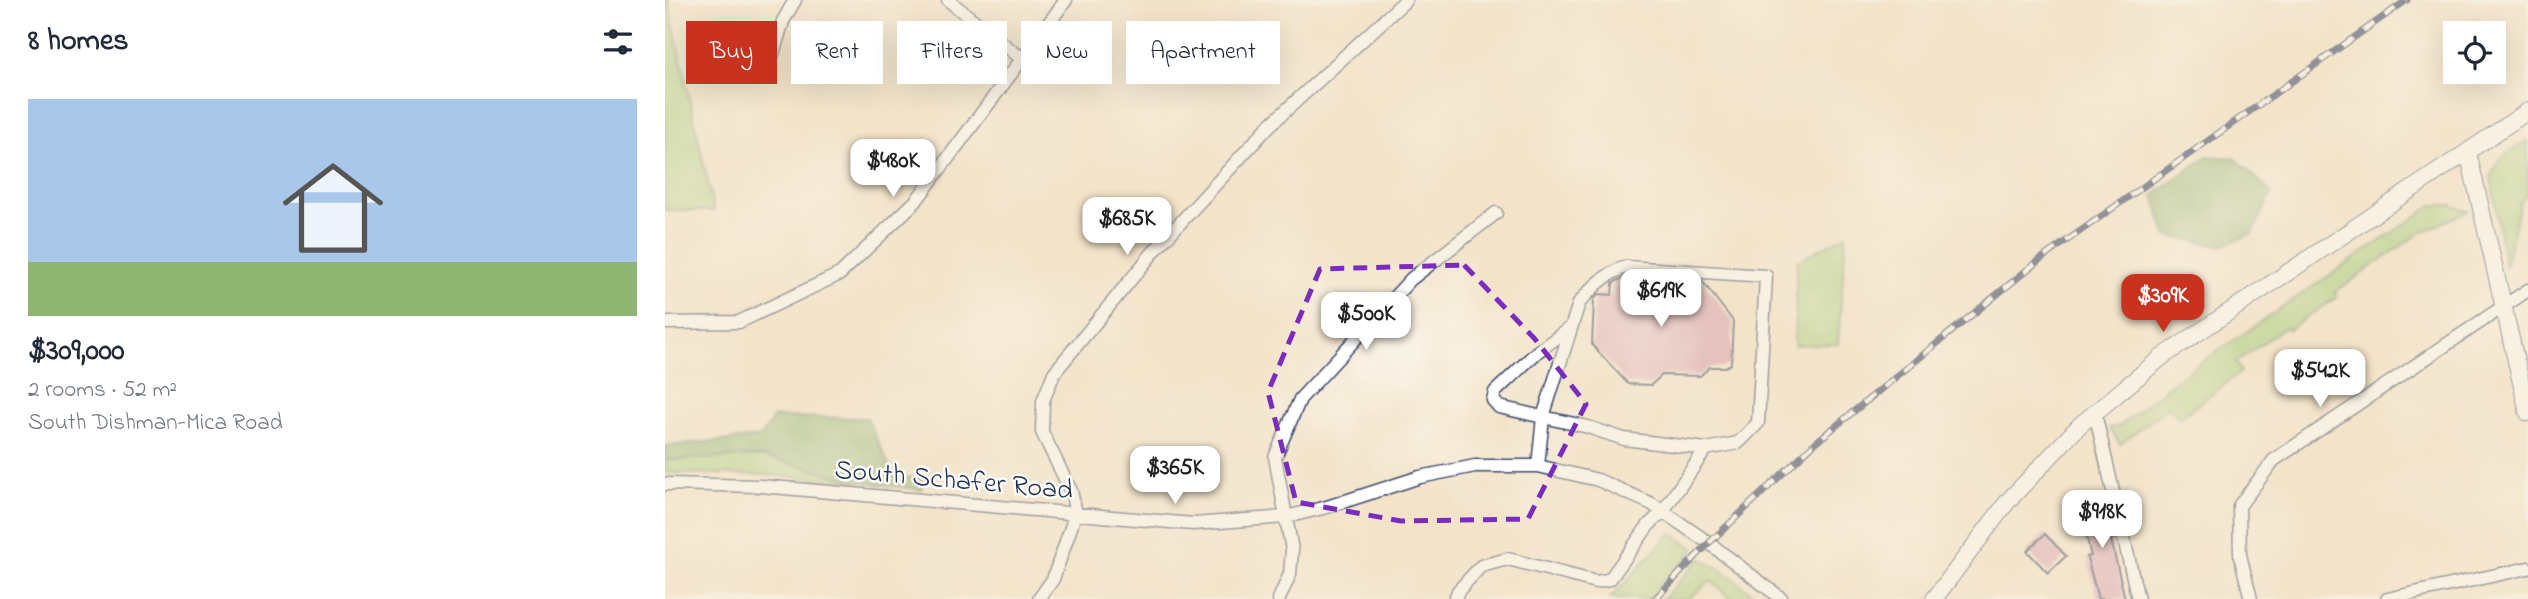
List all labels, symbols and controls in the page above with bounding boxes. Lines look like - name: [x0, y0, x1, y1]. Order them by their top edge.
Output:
- text: 8 homes: [28, 20, 129, 64]
- chip: Buy: [686, 21, 777, 84]
- chip: Rent: [791, 21, 883, 84]
- chip: Filters: [897, 21, 1007, 84]
- chip: New: [1021, 21, 1112, 84]
- chip: Apartment: [1126, 21, 1280, 84]
- map controls: [2443, 21, 2506, 84]
- button: locate: [2443, 21, 2506, 84]
- icon: filters: [599, 23, 637, 61]
- pin: $480K: [844, 140, 942, 199]
- icon: home: [270, 145, 396, 271]
- text: $480K: [866, 145, 920, 178]
- pin: $685K: [1078, 198, 1176, 257]
- text: $685K: [1099, 203, 1155, 236]
- pin: $619K: [1612, 270, 1710, 329]
- pin: $309K: [2114, 274, 2212, 334]
- text: $619K: [1636, 275, 1686, 308]
- text: $309K: [2137, 280, 2189, 313]
- pin: $500K: [1317, 292, 1415, 352]
- text: $500K: [1337, 298, 1395, 331]
- text: $309,000: [28, 330, 125, 374]
- pin: $542K: [2271, 350, 2369, 409]
- text: $542K: [2290, 355, 2350, 388]
- text: 2 rooms · 52 m²: [28, 374, 177, 407]
- text: South Dishman-Mica Road: [28, 407, 283, 440]
- pin: $365K: [1126, 447, 1224, 506]
- street label: South Schafer Road: [833, 451, 1075, 512]
- text: $365K: [1146, 452, 1204, 485]
- pin: $918K: [2053, 490, 2151, 550]
- text: $918K: [2078, 496, 2126, 529]

